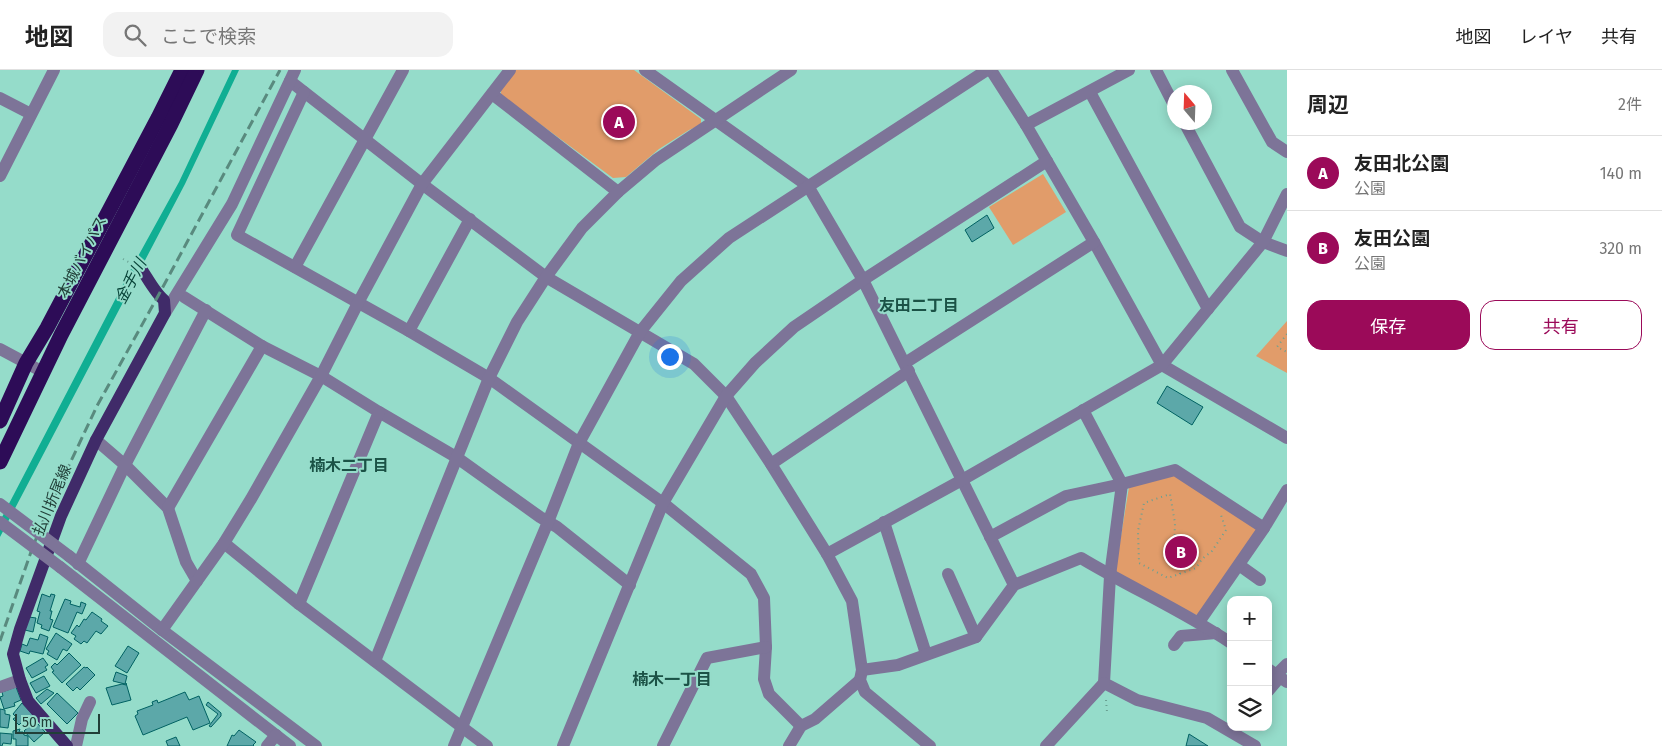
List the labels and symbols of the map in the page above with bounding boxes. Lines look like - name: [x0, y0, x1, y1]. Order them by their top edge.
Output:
- north arrow: [1167, 85, 1212, 130]
- pin: A: [603, 103, 635, 141]
- street label: 本城バイパス: [54, 213, 110, 301]
- water label: 金手川: [111, 254, 151, 307]
- district label: 友田二丁目: [879, 296, 959, 315]
- your location: [657, 344, 683, 370]
- district label: 楠木二丁目: [309, 456, 389, 475]
- street label: 払川折尾線: [29, 462, 75, 538]
- pin: B: [1165, 533, 1197, 571]
- district label: 楠木一丁目: [632, 670, 712, 689]
- scale bar: [15, 711, 100, 734]

